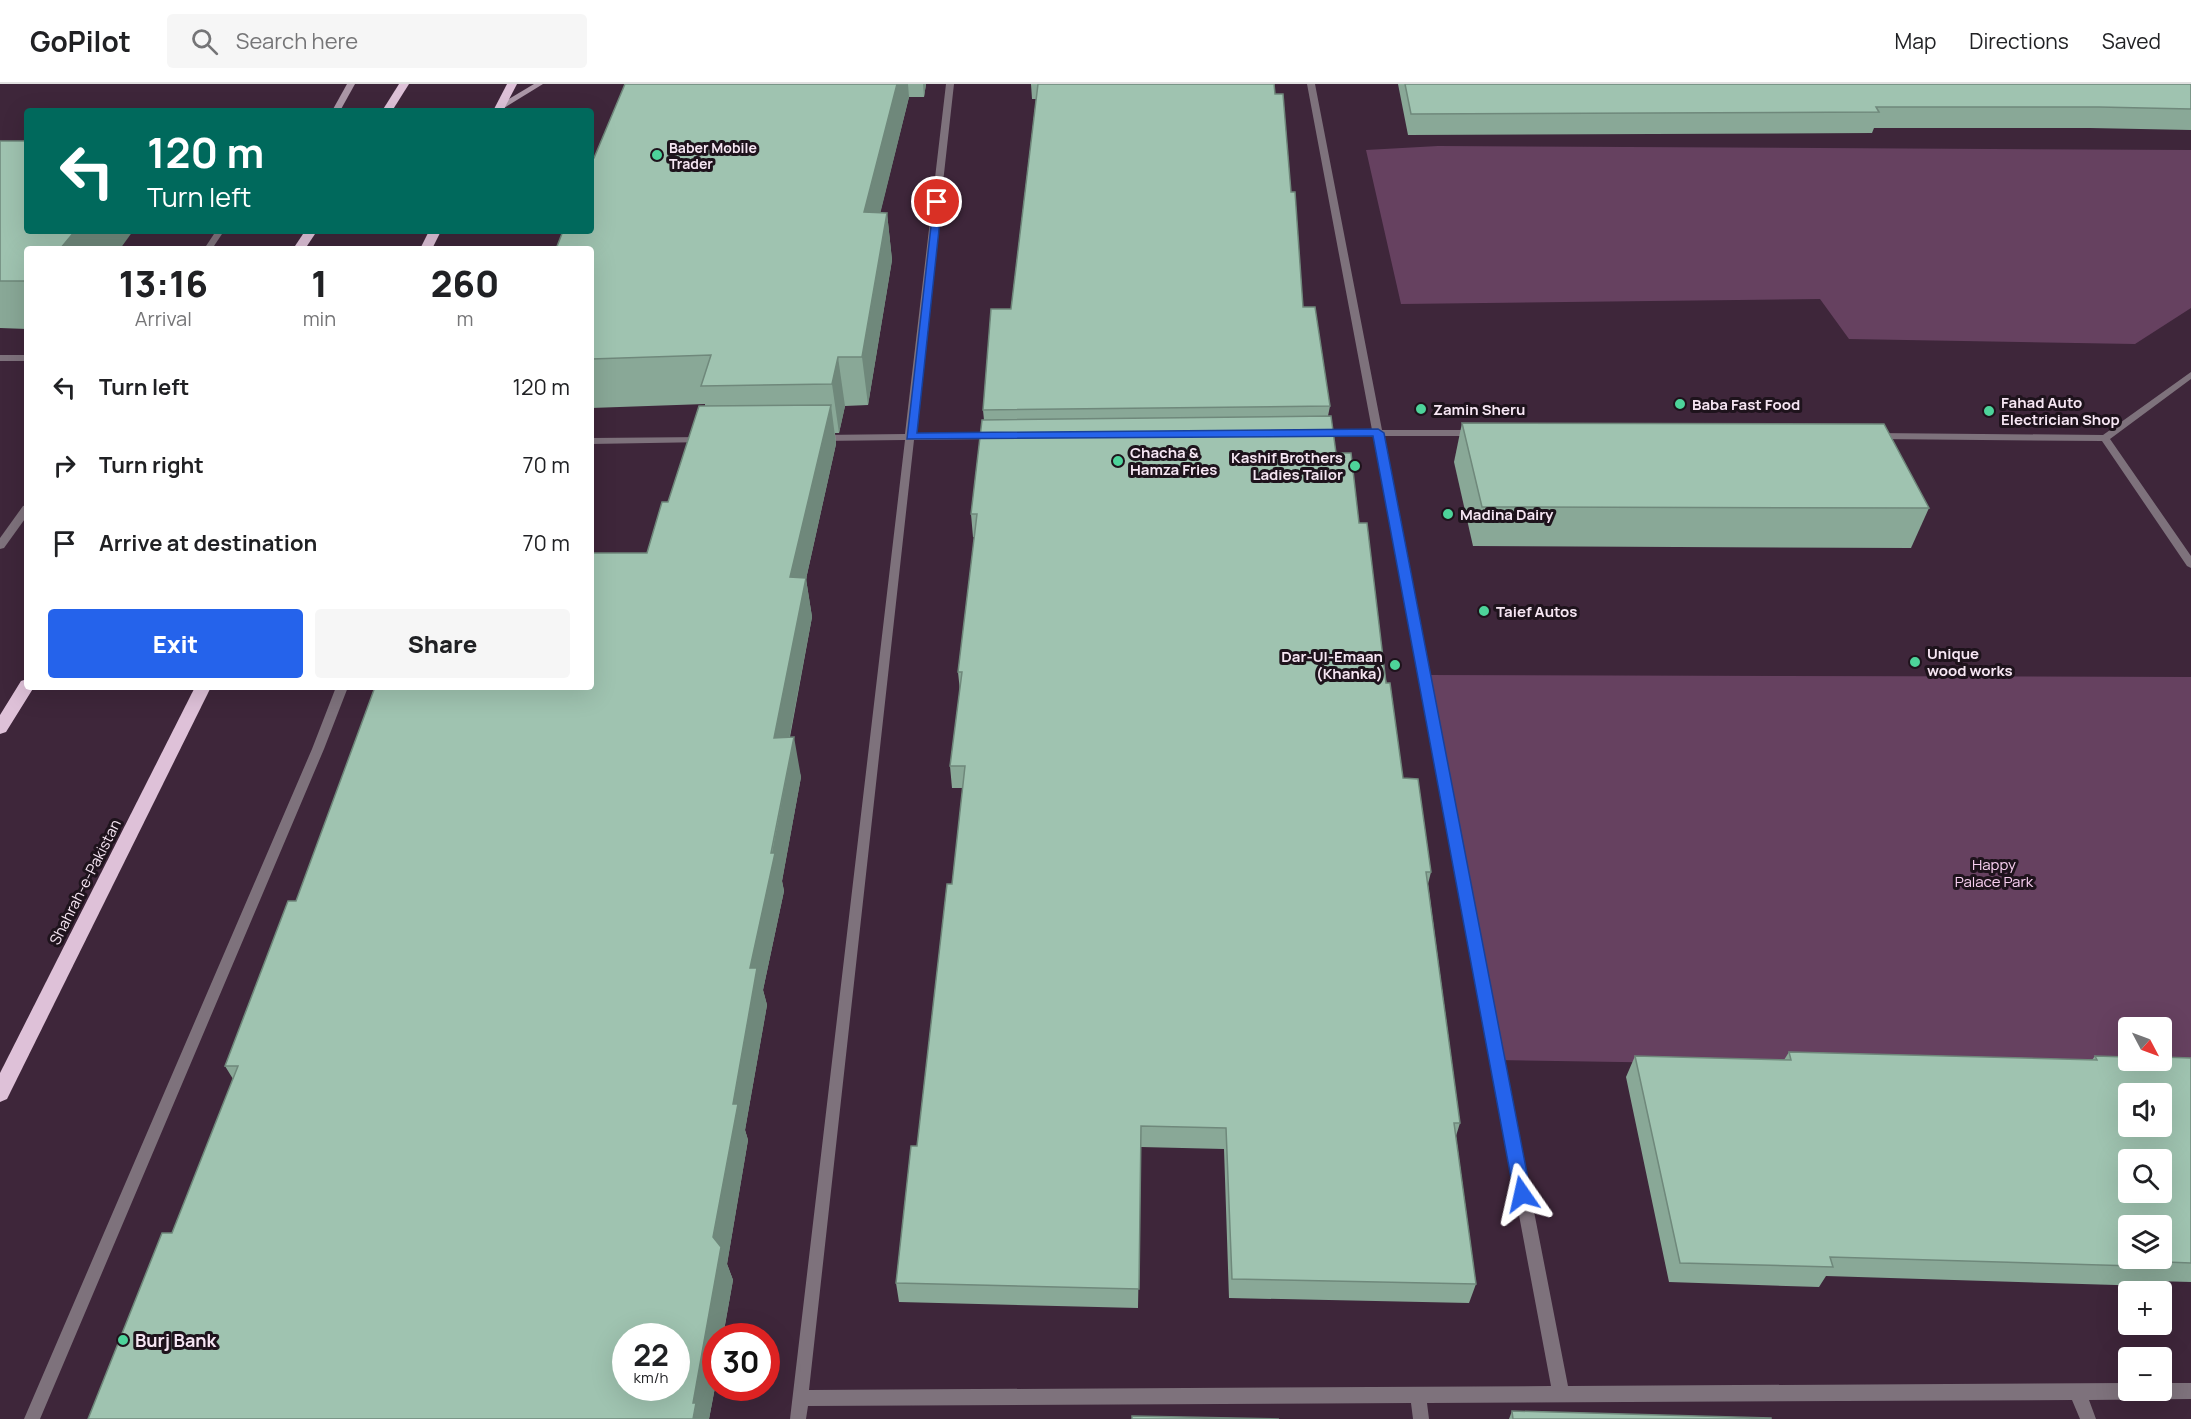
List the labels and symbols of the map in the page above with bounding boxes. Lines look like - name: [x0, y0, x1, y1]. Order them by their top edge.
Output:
- place label: Baber Mobile Trader: [669, 138, 757, 173]
- marker: Baber Mobile Trader: [650, 148, 664, 162]
- pin: [911, 176, 962, 227]
- place label: Fahad Auto Electrician Shop: [2001, 392, 2120, 430]
- place label: Baba Fast Food: [1692, 394, 1800, 415]
- marker: Baba Fast Food: [1673, 397, 1687, 411]
- place label: Zamin Sheru: [1433, 399, 1525, 420]
- marker: Zamin Sheru: [1414, 402, 1428, 416]
- marker: Fahad Auto Electrician Shop: [1982, 404, 1996, 418]
- place label: Chacha & Hamza Fries: [1130, 442, 1217, 480]
- place label: Kashif Brothers Ladies Tailor: [1231, 447, 1343, 485]
- marker: Chacha & Hamza Fries: [1111, 454, 1125, 468]
- marker: Kashif Brothers Ladies Tailor: [1348, 459, 1362, 473]
- place label: Madina Dairy: [1460, 504, 1554, 525]
- marker: Madina Dairy: [1441, 507, 1455, 521]
- place label: Taief Autos: [1496, 601, 1577, 622]
- marker: Taief Autos: [1477, 604, 1491, 618]
- place label: Unique wood works: [1927, 643, 2013, 681]
- place label: Dar-Ul-Emaan (Khanka): [1281, 646, 1383, 684]
- marker: Unique wood works: [1908, 655, 1922, 669]
- marker: Dar-Ul-Emaan (Khanka): [1388, 658, 1402, 672]
- street label: Shahrah-e-Pakistan: [44, 816, 126, 948]
- park label: Happy Palace Park: [1955, 854, 2034, 892]
- north arrow: [2118, 1017, 2172, 1071]
- position arrow: [1490, 1162, 1554, 1226]
- speed limit sign: 30: [702, 1323, 780, 1401]
- place label: Burj Bank: [135, 1328, 218, 1352]
- marker: Burj Bank: [116, 1333, 130, 1347]

